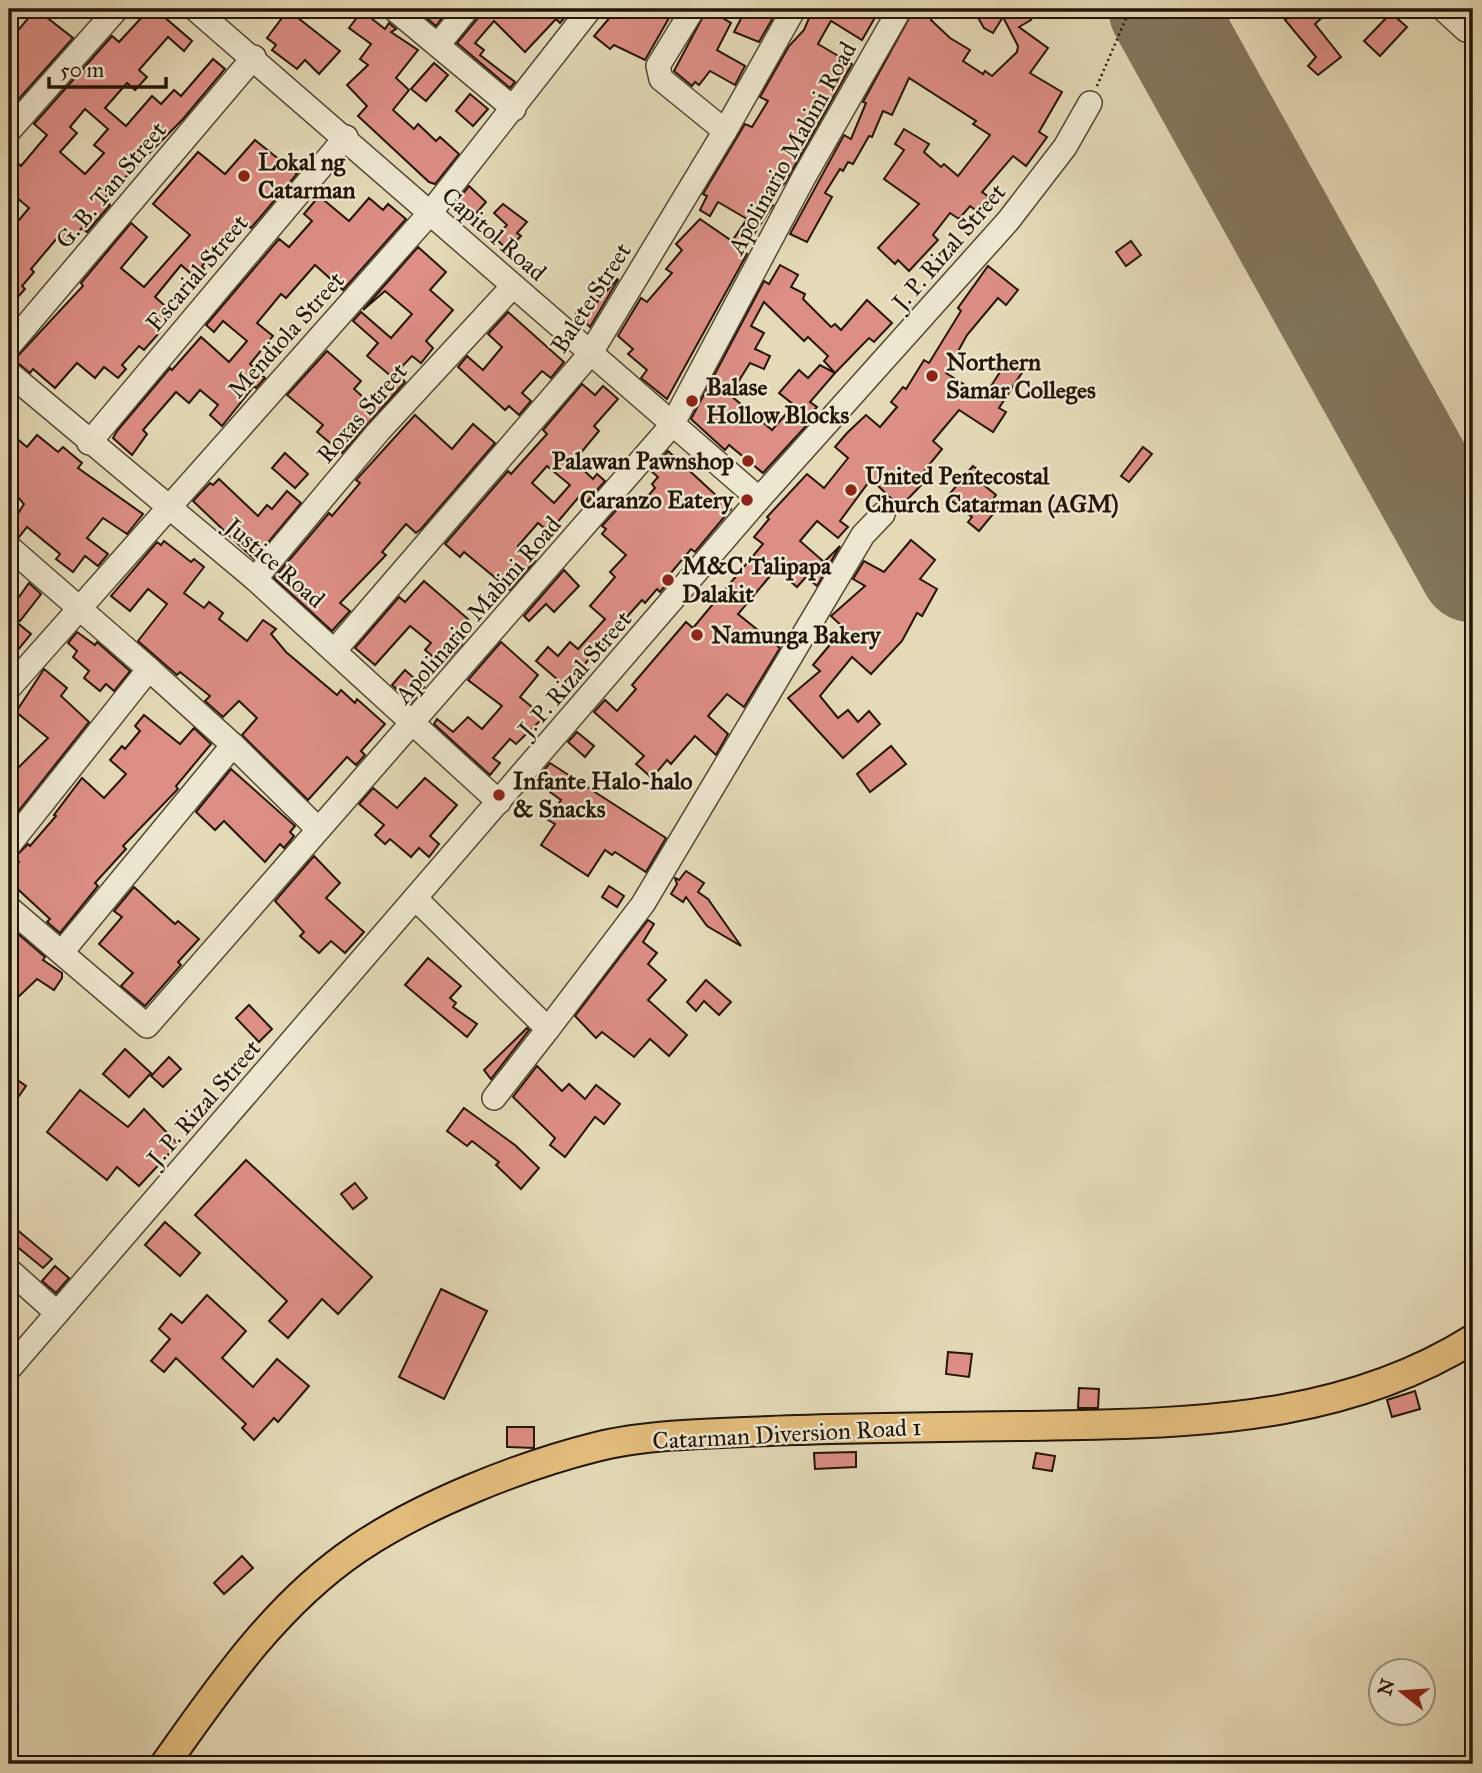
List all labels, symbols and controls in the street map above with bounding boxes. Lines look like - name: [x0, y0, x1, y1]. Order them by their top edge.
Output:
- street label: Apolinario Mabini Road: [721, 36, 863, 260]
- scale bar: [49, 46, 166, 90]
- text: 50 m: [60, 57, 105, 83]
- street label: G. B. Tan Street: [49, 115, 173, 255]
- place label: Lokal ng Catarman: [258, 147, 355, 205]
- marker: Lokal ng Catarman: [236, 168, 252, 184]
- street label: J. P. Rizal Street: [884, 177, 1012, 319]
- street label: Capitol Road: [436, 181, 552, 287]
- street label: Escarial Street: [139, 208, 255, 338]
- street label: Balete Street: [544, 237, 638, 359]
- street label: Mendiola Street: [221, 265, 351, 404]
- place label: Northern Samar Colleges: [946, 347, 1096, 405]
- street label: Roxas Street: [310, 356, 414, 469]
- marker: Northern Samar Colleges: [924, 368, 940, 384]
- place label: Balase Hollow Blocks: [706, 372, 849, 430]
- marker: Balase Hollow Blocks: [684, 393, 700, 409]
- place label: Palawan Pawnshop: [552, 446, 734, 476]
- marker: Palawan Pawnshop: [740, 453, 756, 469]
- place label: United Pentecostal Church Catarman (AGM): [865, 461, 1119, 519]
- marker: United Pentecostal Church Catarman (AGM): [843, 482, 859, 498]
- place label: Caranzo Eatery: [580, 485, 735, 515]
- marker: Caranzo Eatery: [739, 492, 755, 508]
- street label: Justice Road: [217, 510, 331, 614]
- street label: Apolinario Mabini Road: [388, 510, 568, 711]
- place label: M&C Talipapa Dalakit: [682, 551, 832, 609]
- marker: M&C Talipapa Dalakit: [660, 572, 676, 588]
- street label: J. P. Rizal Street: [510, 604, 638, 746]
- place label: Namunga Bakery: [711, 620, 882, 650]
- marker: Namunga Bakery: [689, 627, 705, 643]
- place label: Infante Halo-halo & Snacks: [513, 766, 693, 824]
- marker: Infante Halo-halo & Snacks: [491, 787, 507, 803]
- street label: J. P. Rizal Street: [139, 1033, 267, 1175]
- street label: Catarman Diversion Road 1: [652, 1412, 922, 1456]
- north arrow: [1366, 1658, 1436, 1728]
- text: N: [1373, 1676, 1400, 1698]

